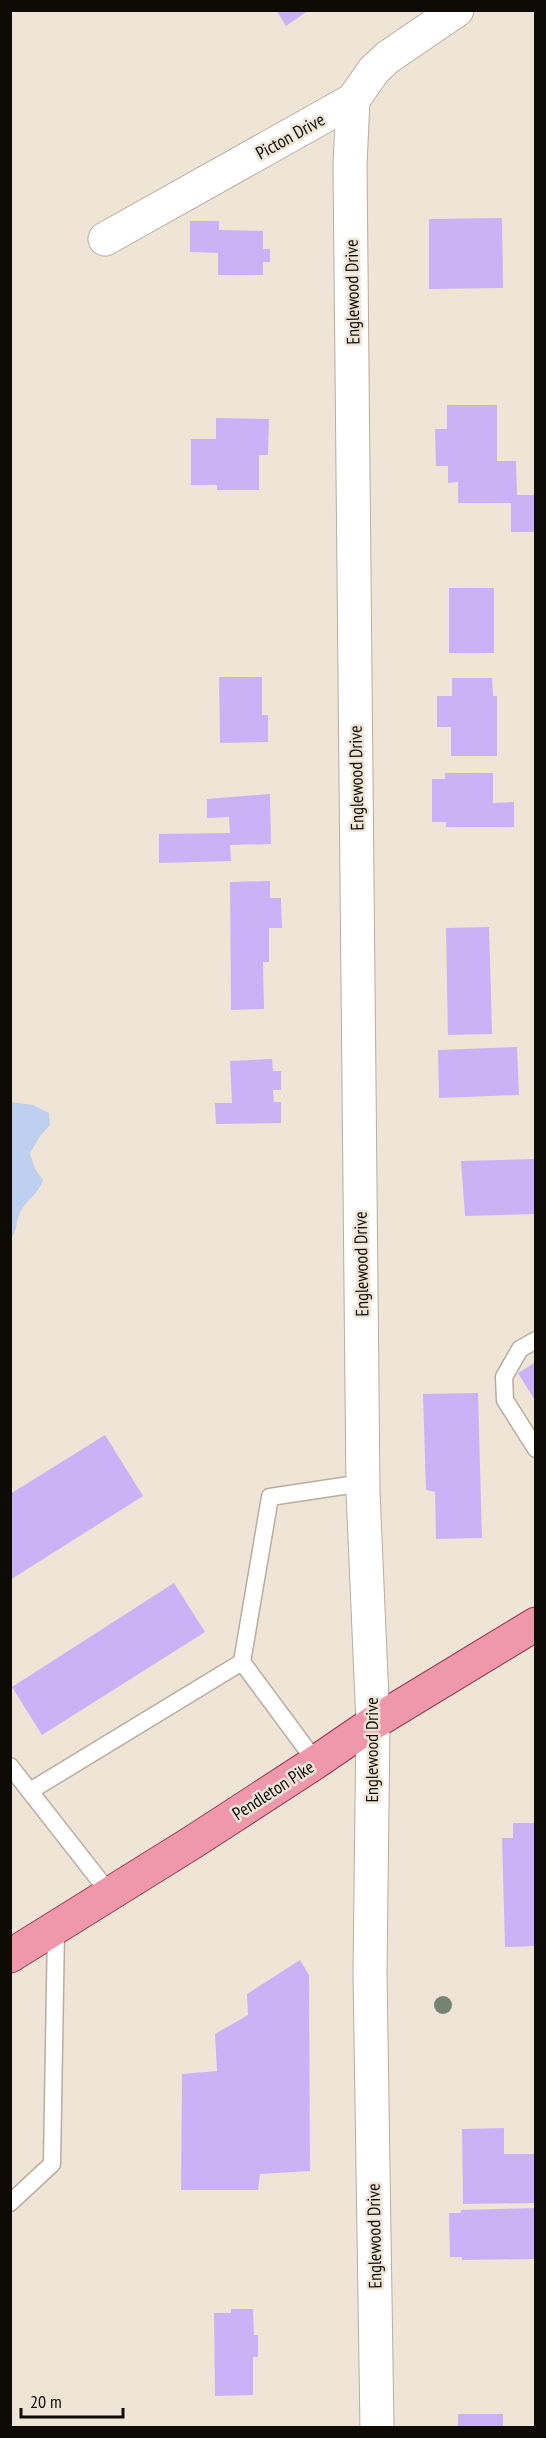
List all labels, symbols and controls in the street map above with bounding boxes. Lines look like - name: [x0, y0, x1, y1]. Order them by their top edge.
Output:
- street label: Picton Drive: [251, 108, 329, 164]
- street label: Englewood Drive: [340, 239, 364, 345]
- street label: Englewood Drive: [344, 725, 368, 831]
- street label: Englewood Drive: [349, 1211, 373, 1317]
- street label: Englewood Drive: [360, 1697, 383, 1803]
- street label: Pendleton Pike: [228, 1755, 318, 1825]
- street label: Englewood Drive: [362, 2183, 386, 2289]
- scale bar: [21, 2381, 123, 2419]
- text: 20 m: [30, 2390, 62, 2413]

